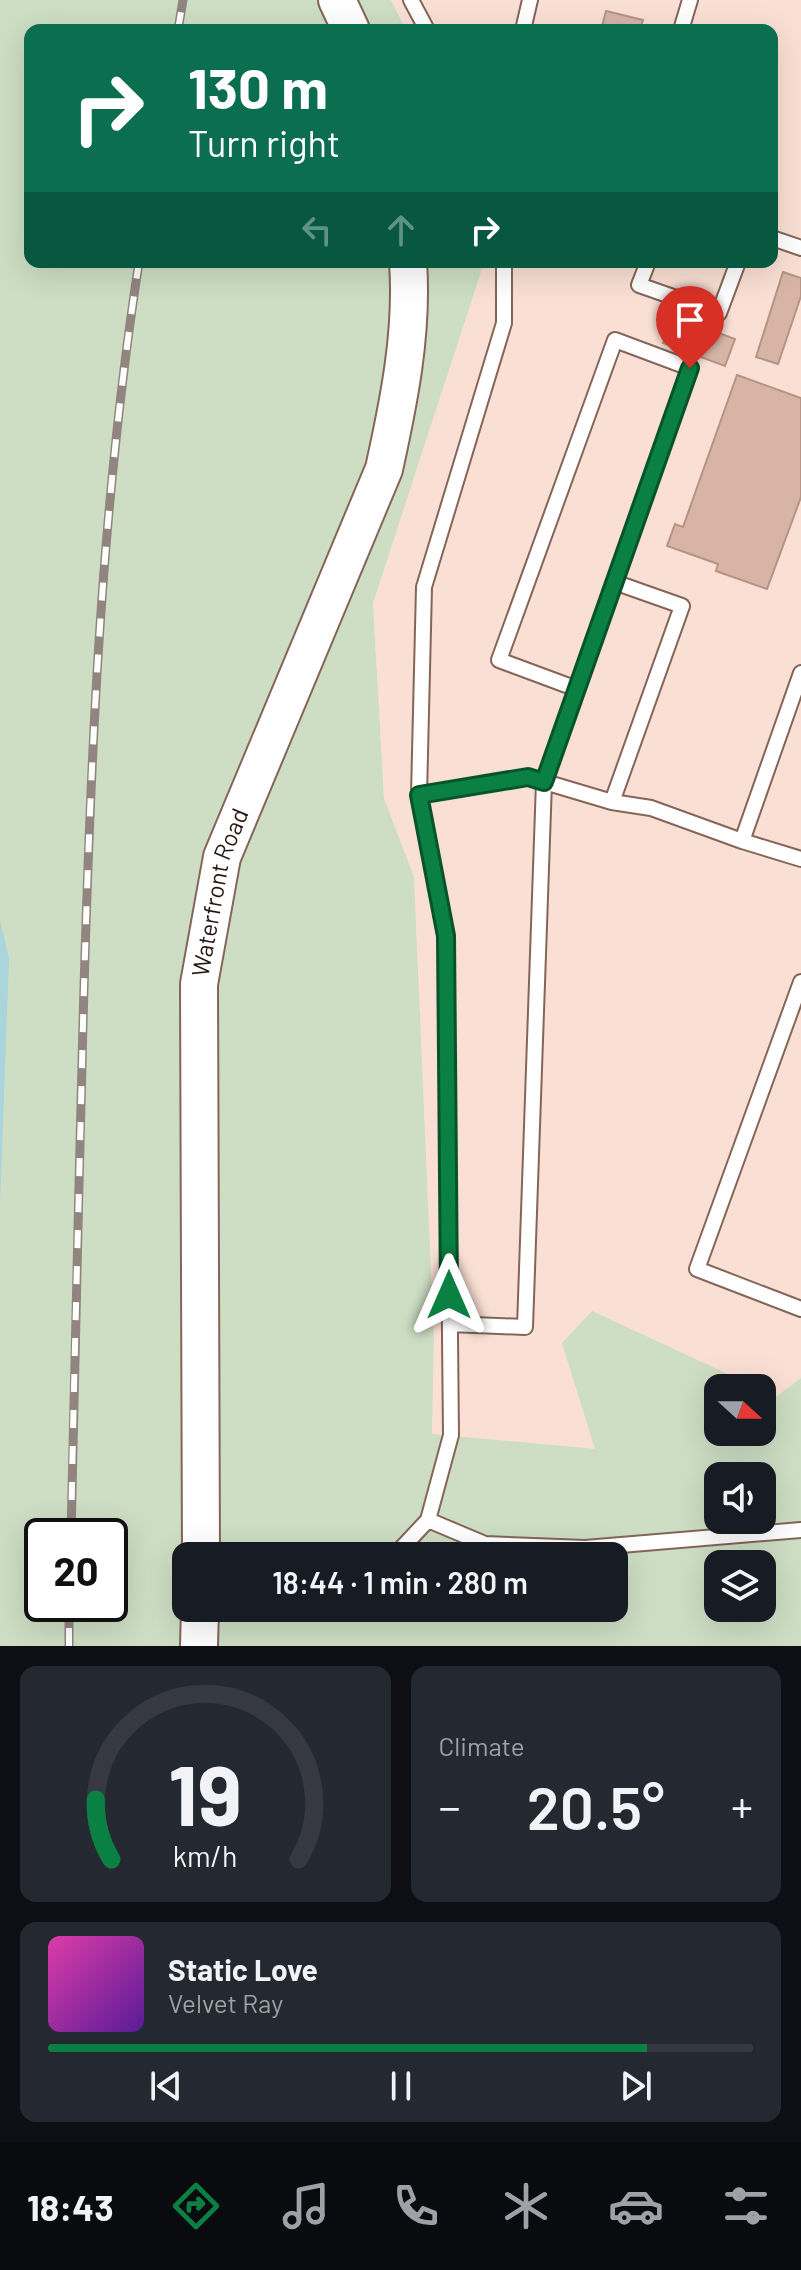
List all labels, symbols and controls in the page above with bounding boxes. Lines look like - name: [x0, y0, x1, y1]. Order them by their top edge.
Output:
- text: 130 m: [188, 53, 328, 120]
- icon: right: [56, 56, 160, 160]
- text: Turn right: [188, 121, 340, 164]
- icon: left: [295, 208, 339, 252]
- icon: ahead: [379, 208, 423, 252]
- icon: right: [463, 208, 507, 252]
- pin: [656, 286, 724, 368]
- icon: arrive: [668, 298, 712, 342]
- street label: Waterfront Road: [185, 804, 254, 979]
- position arrow: [407, 1253, 491, 1337]
- north arrow: [704, 1374, 776, 1446]
- map controls: [704, 1374, 776, 1622]
- button: sound: [704, 1462, 776, 1534]
- speed limit sign: 20: [24, 1518, 128, 1622]
- button: layers: [704, 1550, 776, 1622]
- text: 18:44 · 1 min · 280 m: [272, 1564, 528, 1600]
- text: Climate: [439, 1730, 525, 1761]
- text: 19: [168, 1743, 242, 1843]
- text: 20.5°: [527, 1770, 665, 1842]
- text: −: [439, 1779, 461, 1832]
- text: +: [731, 1779, 753, 1832]
- text: km/h: [173, 1838, 238, 1873]
- text: Static Love: [168, 1951, 318, 1987]
- text: Velvet Ray: [168, 1987, 283, 2018]
- icon: previous: [144, 2064, 188, 2108]
- icon: pause: [379, 2064, 423, 2108]
- icon: next: [614, 2064, 658, 2108]
- icon: directions: [168, 2178, 224, 2234]
- icon: music: [278, 2178, 334, 2234]
- icon: phone: [388, 2178, 444, 2234]
- icon: climate: [498, 2178, 554, 2234]
- icon: car: [608, 2178, 664, 2234]
- icon: filters: [718, 2178, 774, 2234]
- text: 18:43: [27, 2185, 114, 2228]

